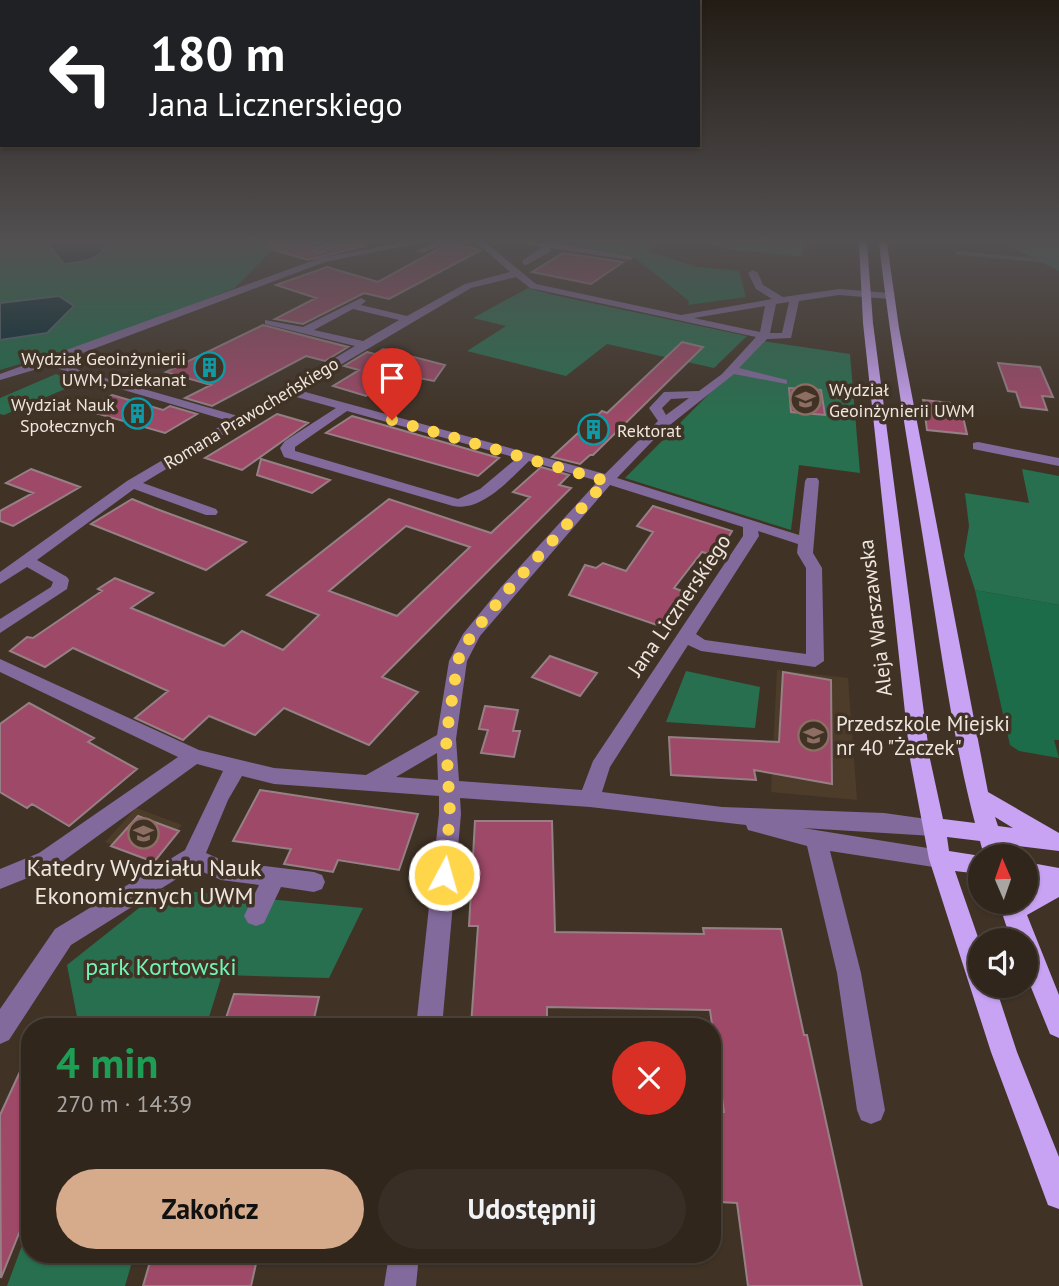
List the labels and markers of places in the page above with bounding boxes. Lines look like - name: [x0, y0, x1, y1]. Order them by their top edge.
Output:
- place label: Wydział Geoinżynierii UWM, Dziekanat: [21, 347, 186, 391]
- pin: [362, 348, 422, 420]
- building icon: Wydział Geoinżynierii UWM, Dziekanat: [192, 351, 226, 385]
- place label: Wydział Geoinżynierii UWM: [829, 378, 975, 422]
- school or university icon: Wydział Geoinżynierii UWM: [789, 382, 823, 416]
- place label: Wydział Nauk Społecznych: [11, 393, 115, 437]
- building icon: Wydział Nauk Społecznych: [121, 397, 155, 431]
- building icon: Rektorat: [577, 413, 611, 447]
- place label: Rektorat: [617, 419, 681, 442]
- place label: Przedszkole Miejski nr 40 "Żaczek": [836, 710, 1010, 761]
- school or university icon: Przedszkole Miejski nr 40 "Żaczek": [796, 718, 830, 752]
- school or university icon: Katedry Wydziału Nauk Ekonomicznych UWM: [127, 816, 161, 850]
- place label: Katedry Wydziału Nauk Ekonomicznych UWM: [27, 852, 262, 911]

